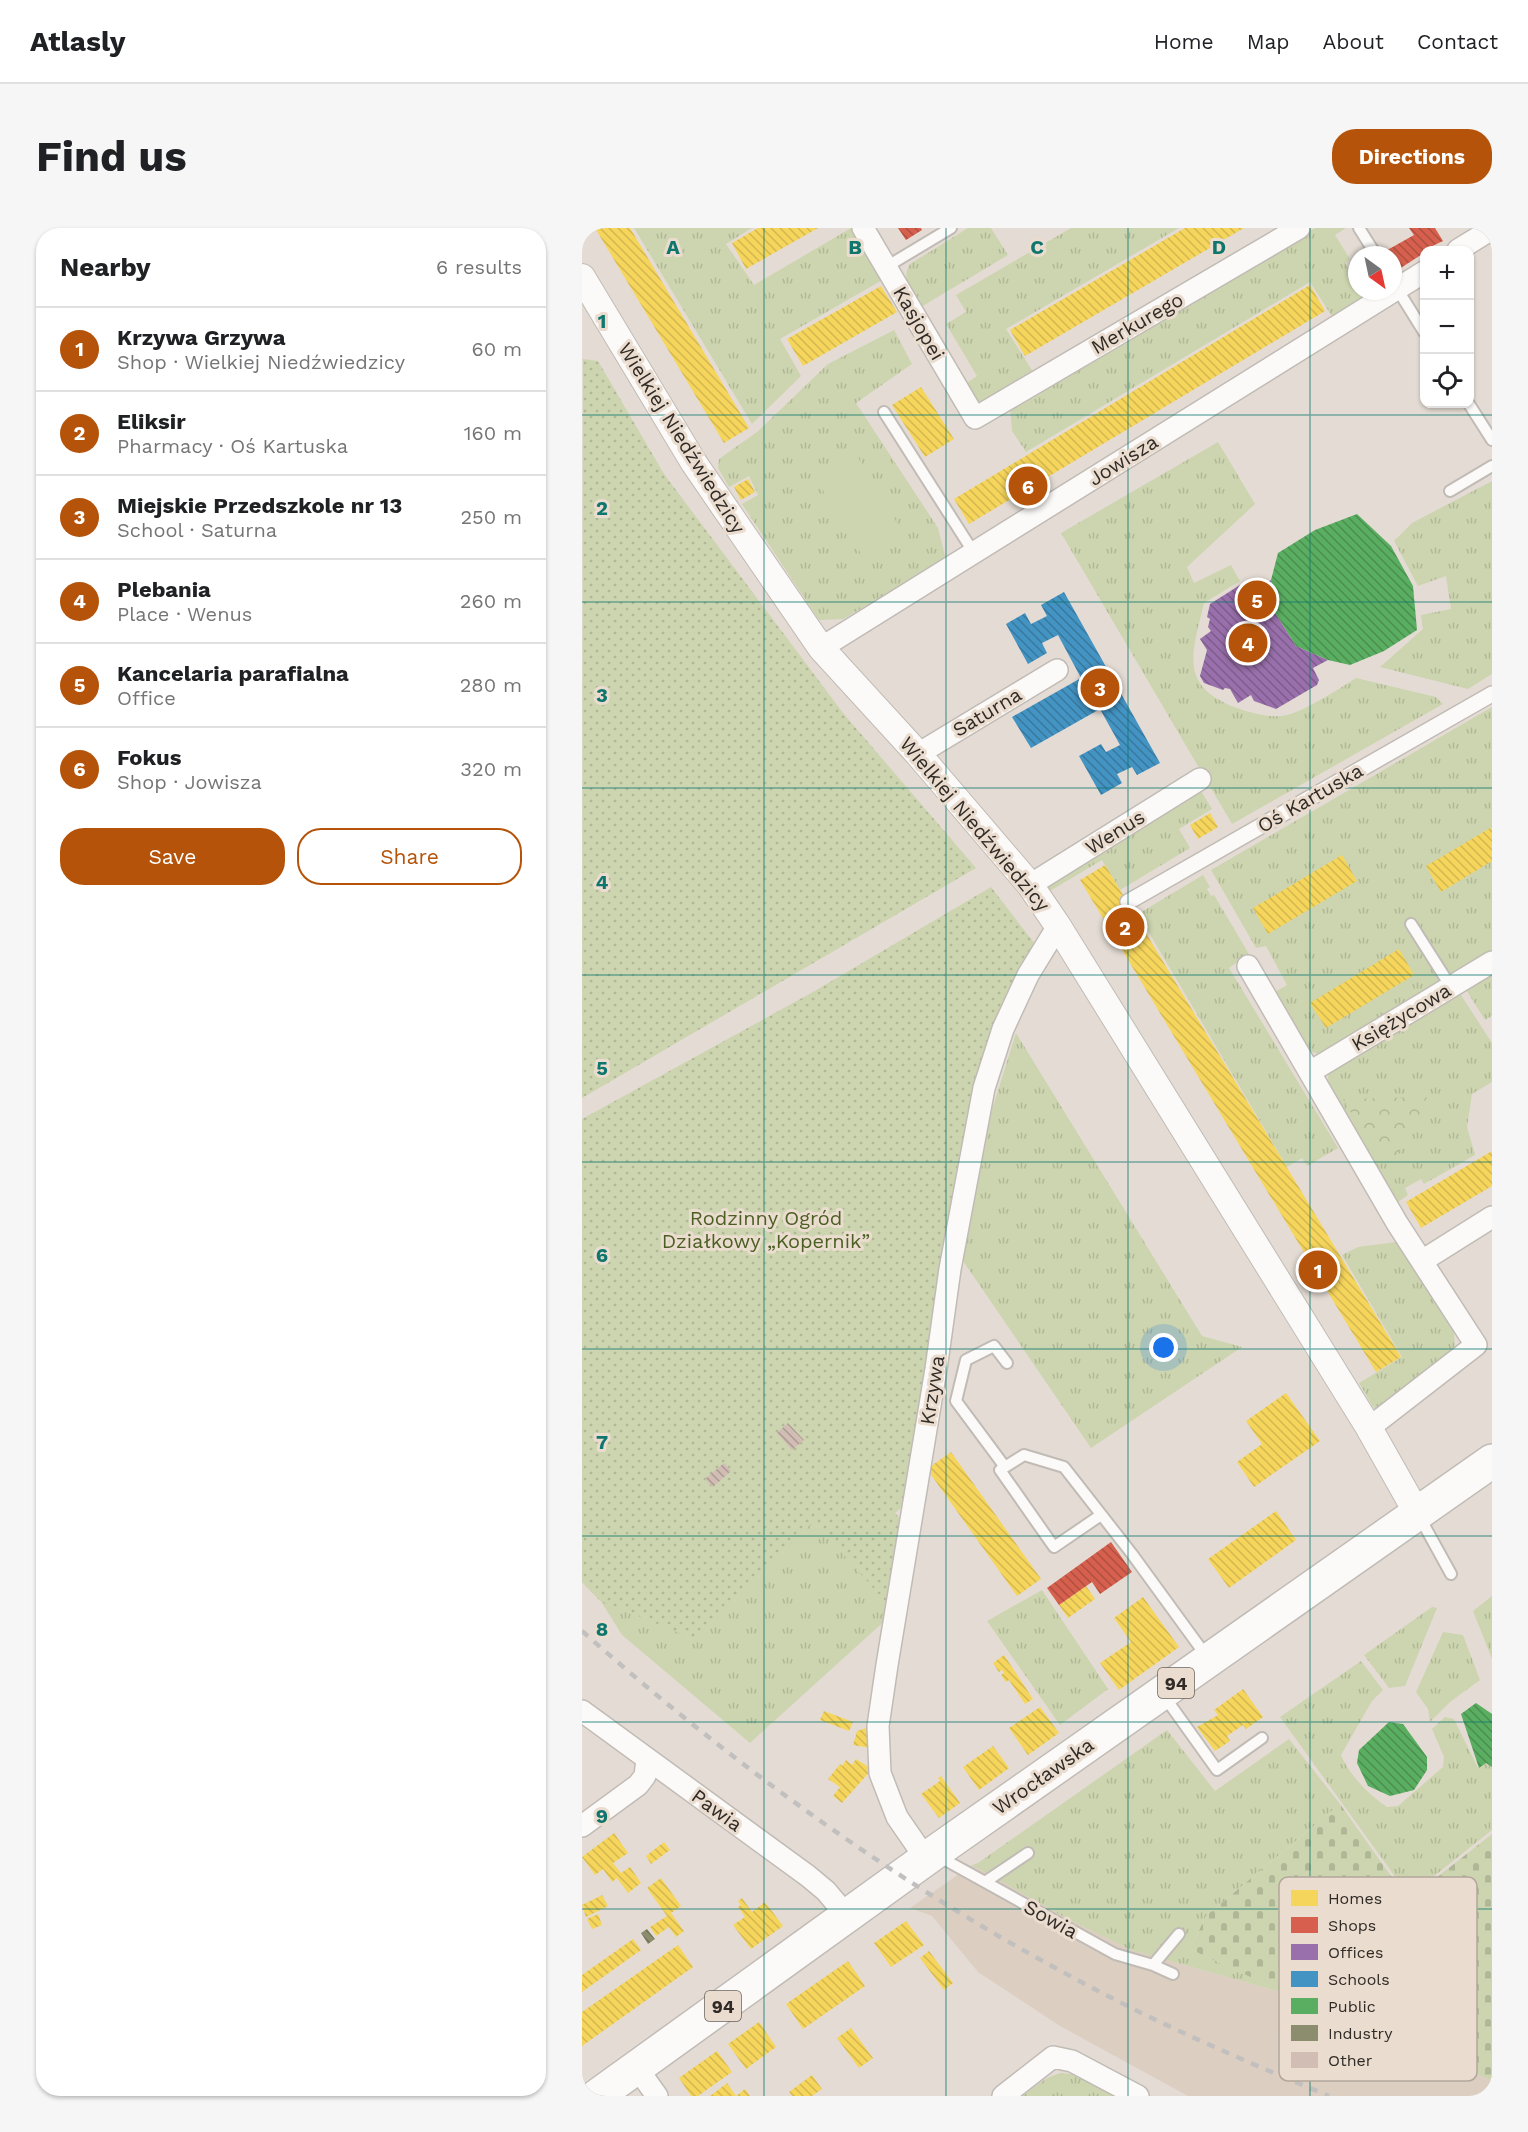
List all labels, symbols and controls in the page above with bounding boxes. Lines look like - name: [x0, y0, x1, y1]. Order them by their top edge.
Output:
- text: Atlasly: [30, 25, 125, 58]
- text: Home: [1154, 29, 1214, 54]
- text: Map: [1247, 29, 1290, 54]
- text: About: [1323, 29, 1384, 54]
- text: Contact: [1417, 29, 1498, 54]
- button: Directions: [1332, 129, 1492, 184]
- text: Find us: [36, 132, 187, 181]
- text: A: [666, 235, 680, 259]
- text: B: [848, 235, 862, 259]
- text: C: [1030, 235, 1044, 259]
- text: D: [1212, 235, 1226, 259]
- north arrow: [1348, 246, 1402, 300]
- map controls: [1420, 246, 1474, 408]
- button: +: [1420, 246, 1474, 300]
- text: Nearby: [60, 252, 151, 282]
- text: 6 results: [436, 255, 522, 279]
- street label: Kasjopei: [888, 282, 950, 364]
- street label: Merkurego: [1087, 287, 1187, 359]
- button: −: [1420, 300, 1474, 354]
- text: 1: [598, 309, 606, 333]
- text: Krzywa Grzywa: [117, 325, 285, 350]
- text: 1: [75, 337, 84, 361]
- text: 60 m: [472, 337, 522, 361]
- street label: Wielkiej Niedźwiedzicy: [613, 338, 751, 538]
- text: Shop · Wielkiej Niedźwiedzicy: [117, 350, 405, 374]
- button: locate: [1420, 354, 1474, 408]
- text: Eliksir: [117, 409, 186, 434]
- text: 2: [74, 421, 85, 445]
- text: 160 m: [464, 421, 522, 445]
- street label: Jowisza: [1084, 429, 1162, 491]
- text: Pharmacy · Oś Kartuska: [117, 434, 348, 458]
- pin: 6: [1008, 464, 1048, 508]
- text: Miejskie Przedszkole nr 13: [117, 493, 402, 518]
- text: 2: [596, 496, 608, 520]
- text: 3: [74, 505, 85, 529]
- text: 250 m: [460, 505, 522, 529]
- text: School · Saturna: [117, 518, 277, 542]
- text: Plebania: [117, 577, 211, 602]
- pin: 5: [1238, 578, 1276, 622]
- text: 4: [73, 589, 86, 613]
- text: 260 m: [460, 589, 522, 613]
- text: Place · Wenus: [117, 602, 252, 626]
- pin: 4: [1228, 620, 1268, 666]
- text: Kancelaria parafialna: [117, 661, 349, 686]
- pin: 3: [1080, 666, 1120, 710]
- text: 5: [74, 673, 85, 697]
- text: 280 m: [460, 673, 522, 697]
- street label: Saturna: [948, 682, 1026, 742]
- text: 3: [596, 683, 608, 707]
- text: Office: [117, 686, 176, 710]
- street label: Wielkiej Niedźwiedzicy: [895, 732, 1056, 917]
- text: Fokus: [117, 745, 181, 770]
- text: 6: [73, 757, 86, 781]
- text: 320 m: [460, 757, 522, 781]
- street label: Oś Kartuska: [1253, 758, 1367, 838]
- text: Shop · Jowisza: [117, 770, 262, 794]
- street label: Wenus: [1081, 805, 1149, 859]
- button: Save: [60, 828, 285, 885]
- button: Share: [297, 828, 522, 885]
- text: 4: [596, 870, 609, 894]
- pin: 2: [1106, 904, 1144, 950]
- street label: Księżycowa: [1347, 978, 1455, 1056]
- text: 5: [596, 1056, 608, 1080]
- park label: Rodzinny Ogród Działkowy „Kopernik”: [662, 1206, 870, 1253]
- text: 6: [596, 1243, 608, 1267]
- pin: 1: [1298, 1248, 1338, 1292]
- your location: [1149, 1333, 1178, 1362]
- street label: Krzywa: [915, 1353, 949, 1427]
- text: 7: [596, 1430, 608, 1454]
- text: 8: [596, 1617, 608, 1641]
- road number: 94: [1158, 1668, 1194, 1698]
- street label: Wrocławska: [988, 1732, 1098, 1820]
- street label: Pawia: [687, 1784, 747, 1836]
- text: 9: [596, 1804, 608, 1828]
- legend: [1279, 1877, 1477, 2081]
- text: Homes: [1328, 1889, 1382, 1908]
- street label: Sowia: [1020, 1894, 1082, 1944]
- text: Shops: [1328, 1916, 1376, 1935]
- text: Offices: [1328, 1943, 1383, 1962]
- text: Schools: [1328, 1970, 1390, 1989]
- road number: 94: [705, 1991, 741, 2021]
- text: Public: [1328, 1997, 1376, 2016]
- text: Industry: [1328, 2024, 1393, 2043]
- text: Other: [1328, 2051, 1373, 2070]

